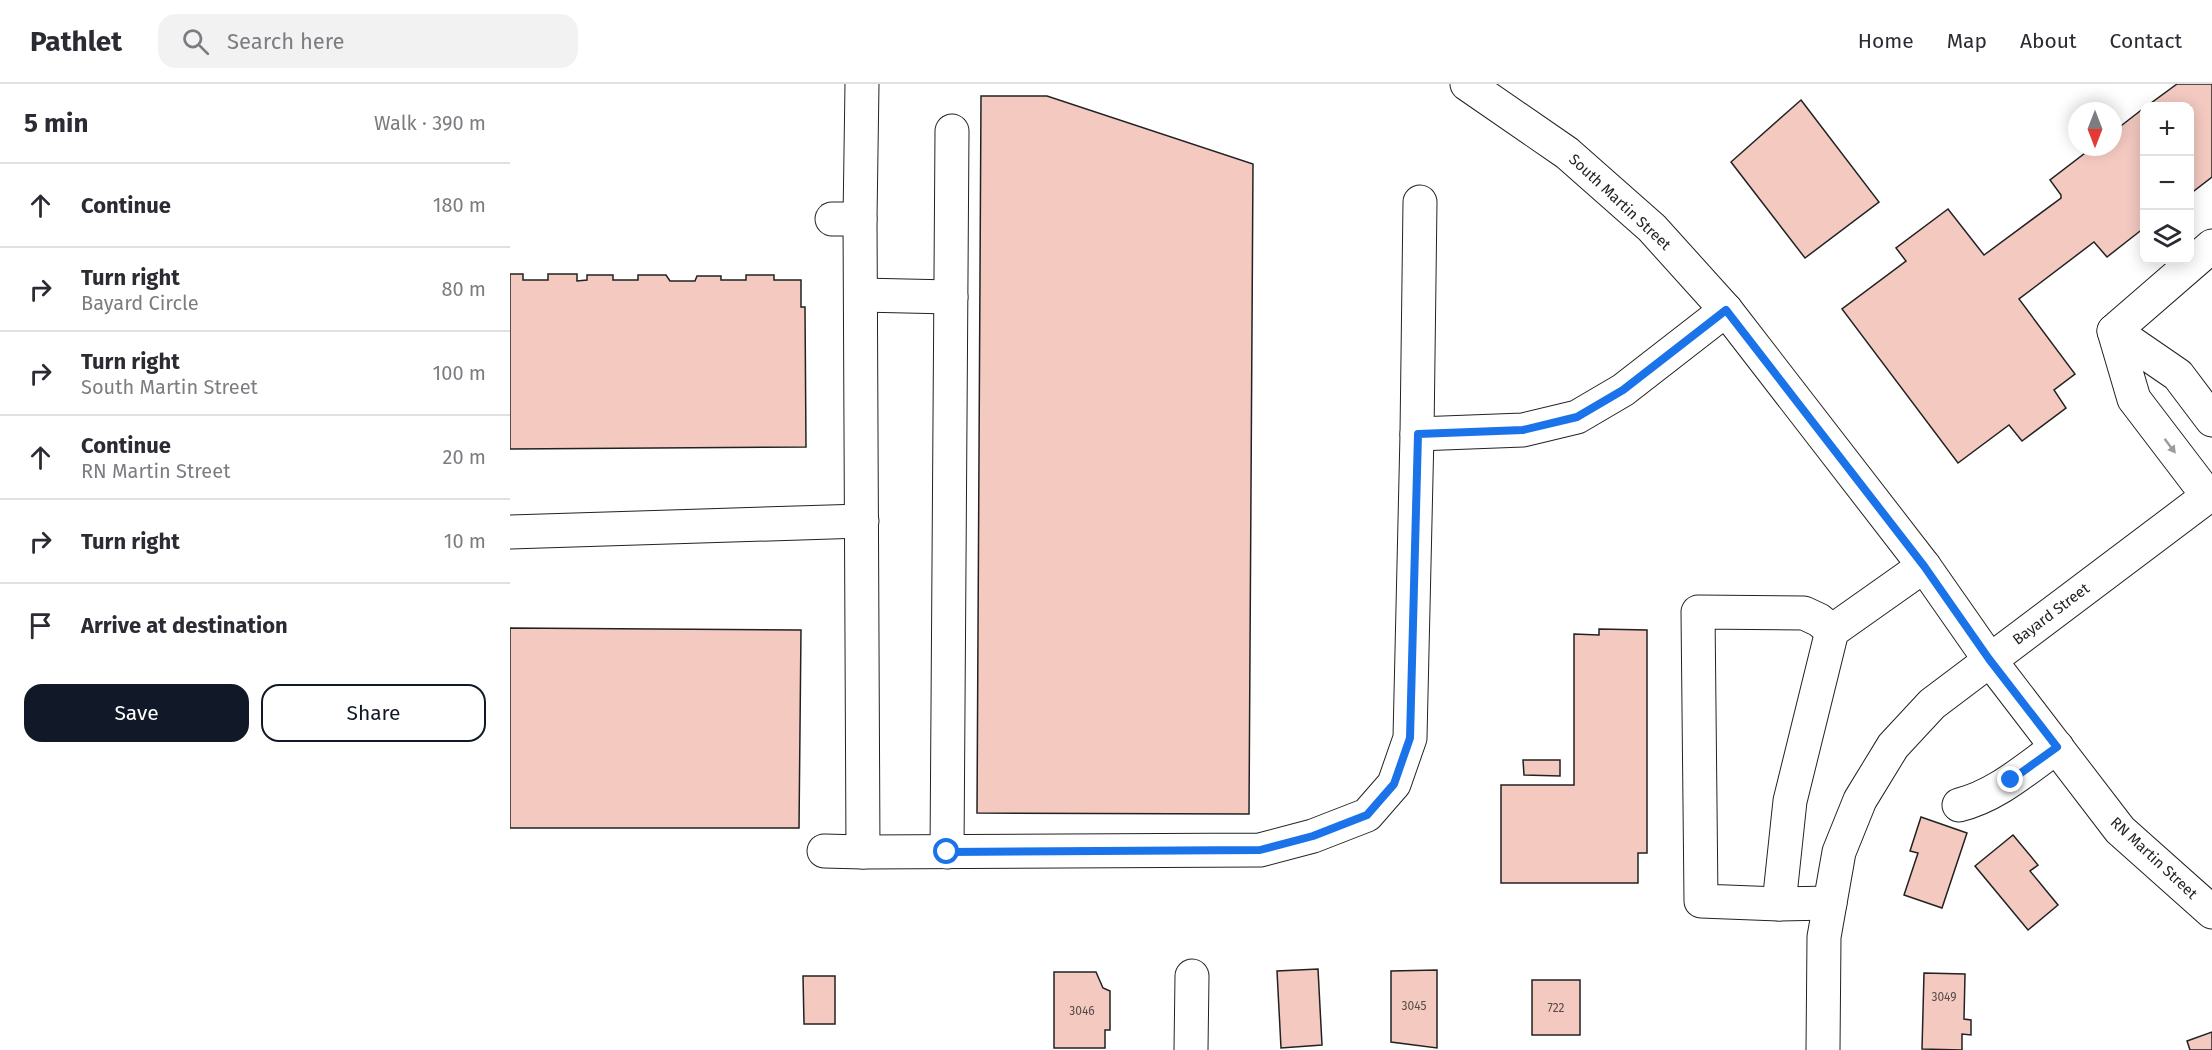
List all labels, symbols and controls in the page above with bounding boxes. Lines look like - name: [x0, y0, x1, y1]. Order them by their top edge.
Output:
- search box: [158, 14, 578, 68]
- text: Pathlet: [30, 25, 122, 58]
- icon: search: [179, 25, 212, 58]
- text: Search here: [227, 28, 345, 55]
- text: Home: [1858, 28, 1914, 54]
- text: Map: [1947, 28, 1987, 54]
- text: About: [2020, 28, 2077, 54]
- text: Contact: [2110, 28, 2182, 54]
- north arrow: [2068, 102, 2122, 156]
- map controls: [2140, 102, 2194, 264]
- button: +: [2140, 102, 2194, 156]
- text: 5 min: [24, 108, 88, 139]
- text: Walk · 390 m: [374, 111, 486, 135]
- street label: South Martin Street: [1565, 150, 1675, 254]
- button: −: [2140, 156, 2194, 210]
- icon: ahead: [24, 189, 57, 222]
- text: Continue: [81, 192, 171, 219]
- text: 180 m: [433, 193, 486, 217]
- button: layers: [2140, 210, 2194, 264]
- text: Turn right: [81, 264, 180, 291]
- icon: right: [24, 273, 57, 306]
- text: 80 m: [441, 277, 486, 301]
- text: Bayard Circle: [81, 291, 199, 315]
- text: Turn right: [81, 348, 180, 375]
- icon: right: [24, 357, 57, 390]
- text: 100 m: [433, 361, 486, 385]
- text: South Martin Street: [81, 375, 258, 399]
- text: Continue: [81, 432, 171, 459]
- one-way arrow: [2163, 438, 2176, 454]
- icon: ahead: [24, 441, 57, 474]
- text: 20 m: [443, 445, 486, 469]
- text: RN Martin Street: [81, 459, 230, 483]
- icon: right: [24, 525, 57, 558]
- text: Turn right: [81, 528, 180, 555]
- text: 10 m: [444, 529, 486, 553]
- street label: Bayard Street: [2009, 579, 2093, 649]
- icon: arrive: [24, 609, 57, 642]
- text: Arrive at destination: [81, 612, 288, 639]
- button: Save: [24, 684, 249, 742]
- button: Share: [261, 684, 486, 742]
- route end: [1997, 766, 2023, 792]
- street label: RN Martin Street: [2107, 813, 2202, 903]
- route start: [933, 838, 959, 864]
- house number: 3049: [1931, 990, 1957, 1004]
- house number: 3045: [1402, 999, 1426, 1013]
- house number: 722: [1547, 1001, 1565, 1015]
- house number: 3046: [1069, 1004, 1095, 1018]

